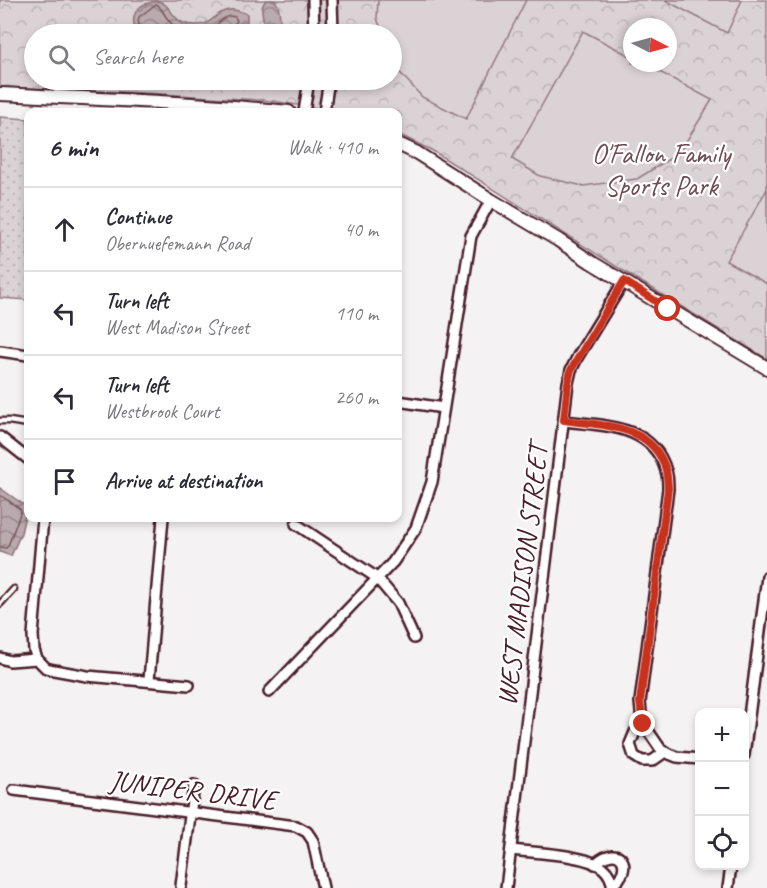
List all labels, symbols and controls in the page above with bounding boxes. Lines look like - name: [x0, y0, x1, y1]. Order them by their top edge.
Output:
- north arrow: [623, 18, 677, 72]
- search box: [24, 24, 402, 90]
- icon: search: [45, 41, 78, 74]
- text: Search here: [93, 43, 183, 71]
- text: 6 min: [48, 131, 98, 164]
- text: Walk · 410 m: [288, 135, 378, 160]
- park label: O'Fallon Family Sports Park: [592, 136, 733, 203]
- text: Continue: [105, 203, 171, 231]
- icon: ahead: [48, 213, 81, 246]
- text: 40 m: [344, 217, 378, 242]
- text: Obernuefemann Road: [105, 231, 250, 256]
- text: Turn left: [105, 287, 169, 315]
- route start: [654, 295, 680, 321]
- icon: left: [48, 297, 81, 330]
- text: 110 m: [335, 301, 378, 326]
- text: West Madison Street: [105, 315, 249, 340]
- text: Turn left: [105, 371, 169, 399]
- icon: left: [48, 381, 81, 414]
- text: 260 m: [335, 385, 378, 410]
- text: Westbrook Court: [105, 399, 219, 424]
- street label: WEST MADISON STREET: [489, 436, 556, 707]
- icon: arrive: [48, 465, 81, 498]
- text: Arrive at destination: [105, 467, 262, 495]
- map controls: [695, 708, 749, 870]
- button: +: [695, 708, 749, 762]
- route end: [629, 710, 655, 736]
- street label: JUNIPER DRIVE: [106, 762, 282, 818]
- button: −: [695, 762, 749, 816]
- button: locate: [695, 816, 749, 870]

